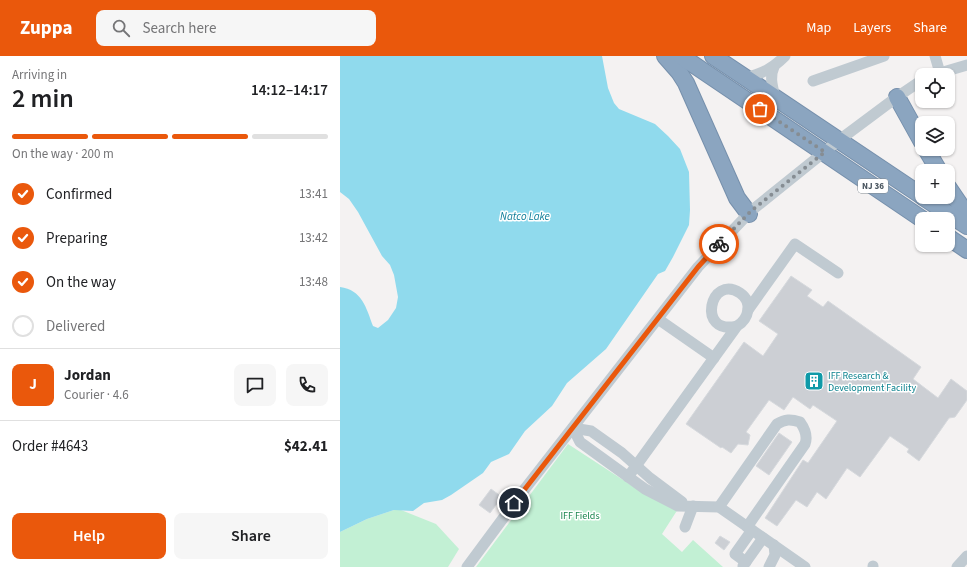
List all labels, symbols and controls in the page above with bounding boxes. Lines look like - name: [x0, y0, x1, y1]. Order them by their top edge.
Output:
- search box: [96, 10, 376, 46]
- text: Zuppa: [20, 15, 72, 42]
- icon: search: [110, 17, 132, 39]
- text: Search here: [142, 18, 216, 39]
- text: Map: [806, 18, 831, 38]
- text: Layers: [853, 18, 891, 38]
- text: Share: [913, 18, 947, 38]
- text: Arriving in: [12, 66, 67, 84]
- map controls: [915, 68, 955, 252]
- button: locate: [915, 68, 955, 108]
- text: 2 min: [12, 80, 74, 117]
- text: 14:12–14:17: [251, 80, 328, 101]
- pin: [743, 92, 777, 126]
- icon: bag: [749, 98, 771, 120]
- button: layers: [915, 116, 955, 156]
- text: On the way · 200 m: [12, 145, 114, 163]
- button: +: [915, 164, 955, 204]
- road number: NJ 36: [858, 179, 888, 193]
- icon: check: [12, 183, 34, 205]
- text: Confirmed: [46, 184, 112, 205]
- text: 13:41: [299, 185, 328, 203]
- water label: Natco Lake: [500, 209, 550, 224]
- button: −: [915, 212, 955, 252]
- courier: [699, 224, 739, 264]
- icon: check: [12, 227, 34, 249]
- text: Preparing: [46, 228, 107, 249]
- text: 13:42: [299, 229, 328, 247]
- icon: bike: [708, 233, 730, 255]
- icon: check: [12, 271, 34, 293]
- text: On the way: [46, 272, 116, 293]
- text: 13:48: [299, 273, 328, 291]
- text: Delivered: [46, 316, 105, 337]
- button: chat: [234, 364, 276, 406]
- button: phone: [286, 364, 328, 406]
- text: Jordan: [64, 365, 111, 386]
- place label: IFF Research & Development Facility: [828, 369, 916, 395]
- building icon: IFF Research & Development Facility: [803, 370, 825, 392]
- text: J: [29, 374, 37, 395]
- text: Courier · 4.6: [64, 386, 129, 404]
- text: Order #4643: [12, 436, 88, 457]
- text: $42.41: [284, 436, 328, 457]
- pin: [497, 486, 531, 520]
- icon: home: [503, 492, 525, 514]
- park label: IFF Fields: [560, 509, 600, 523]
- button: Help: [12, 513, 166, 559]
- button: Share: [174, 513, 328, 559]

